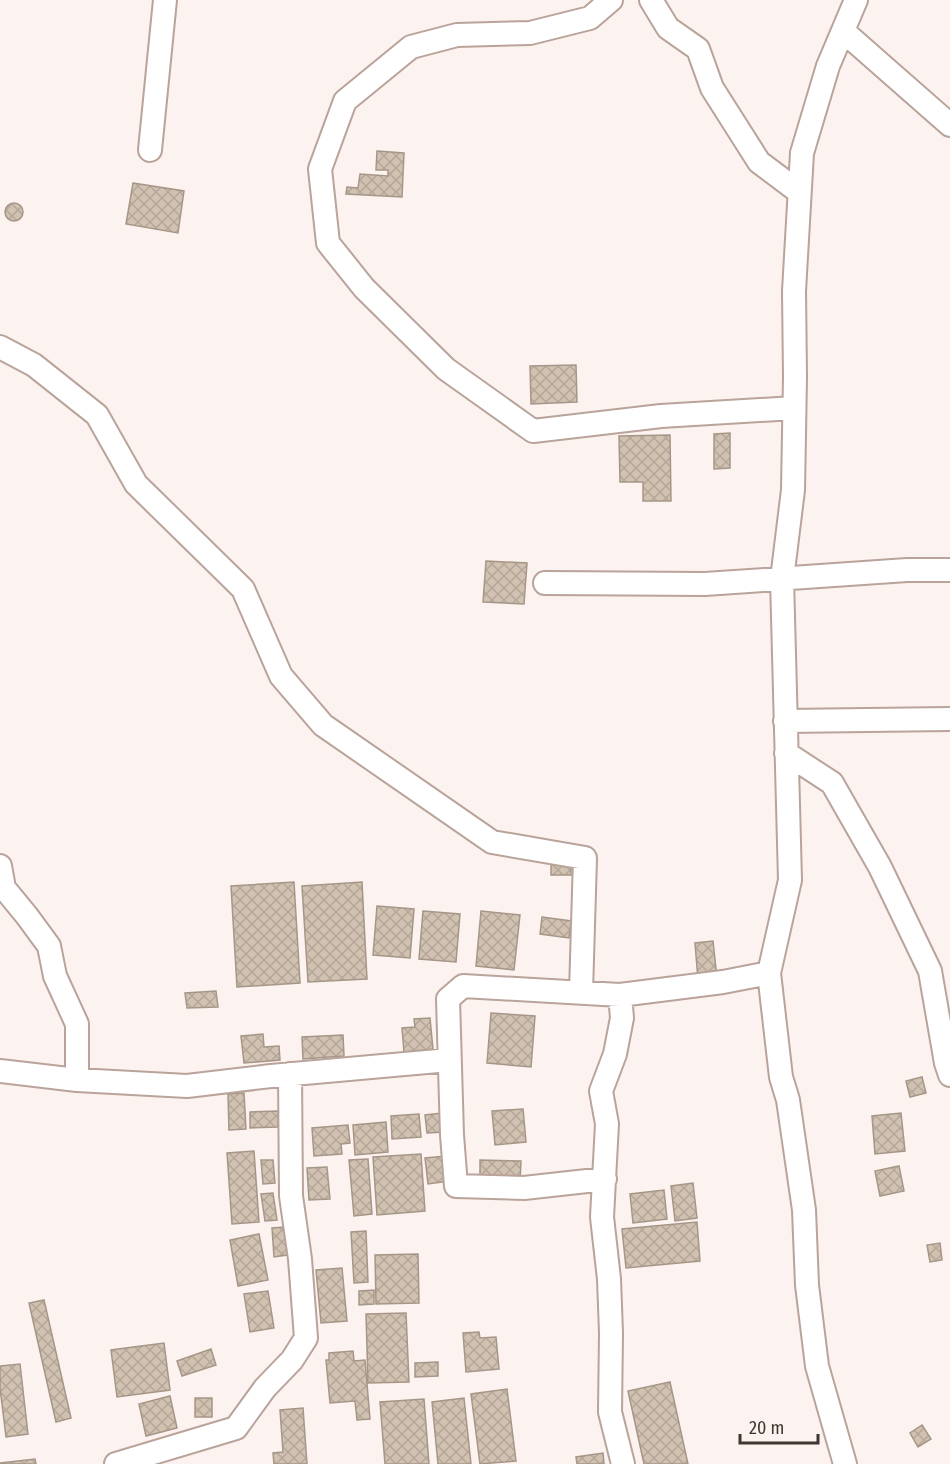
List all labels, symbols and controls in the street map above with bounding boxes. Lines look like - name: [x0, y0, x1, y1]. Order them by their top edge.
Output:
- scale bar: [740, 1407, 818, 1445]
- text: 20 m: [749, 1417, 784, 1439]

